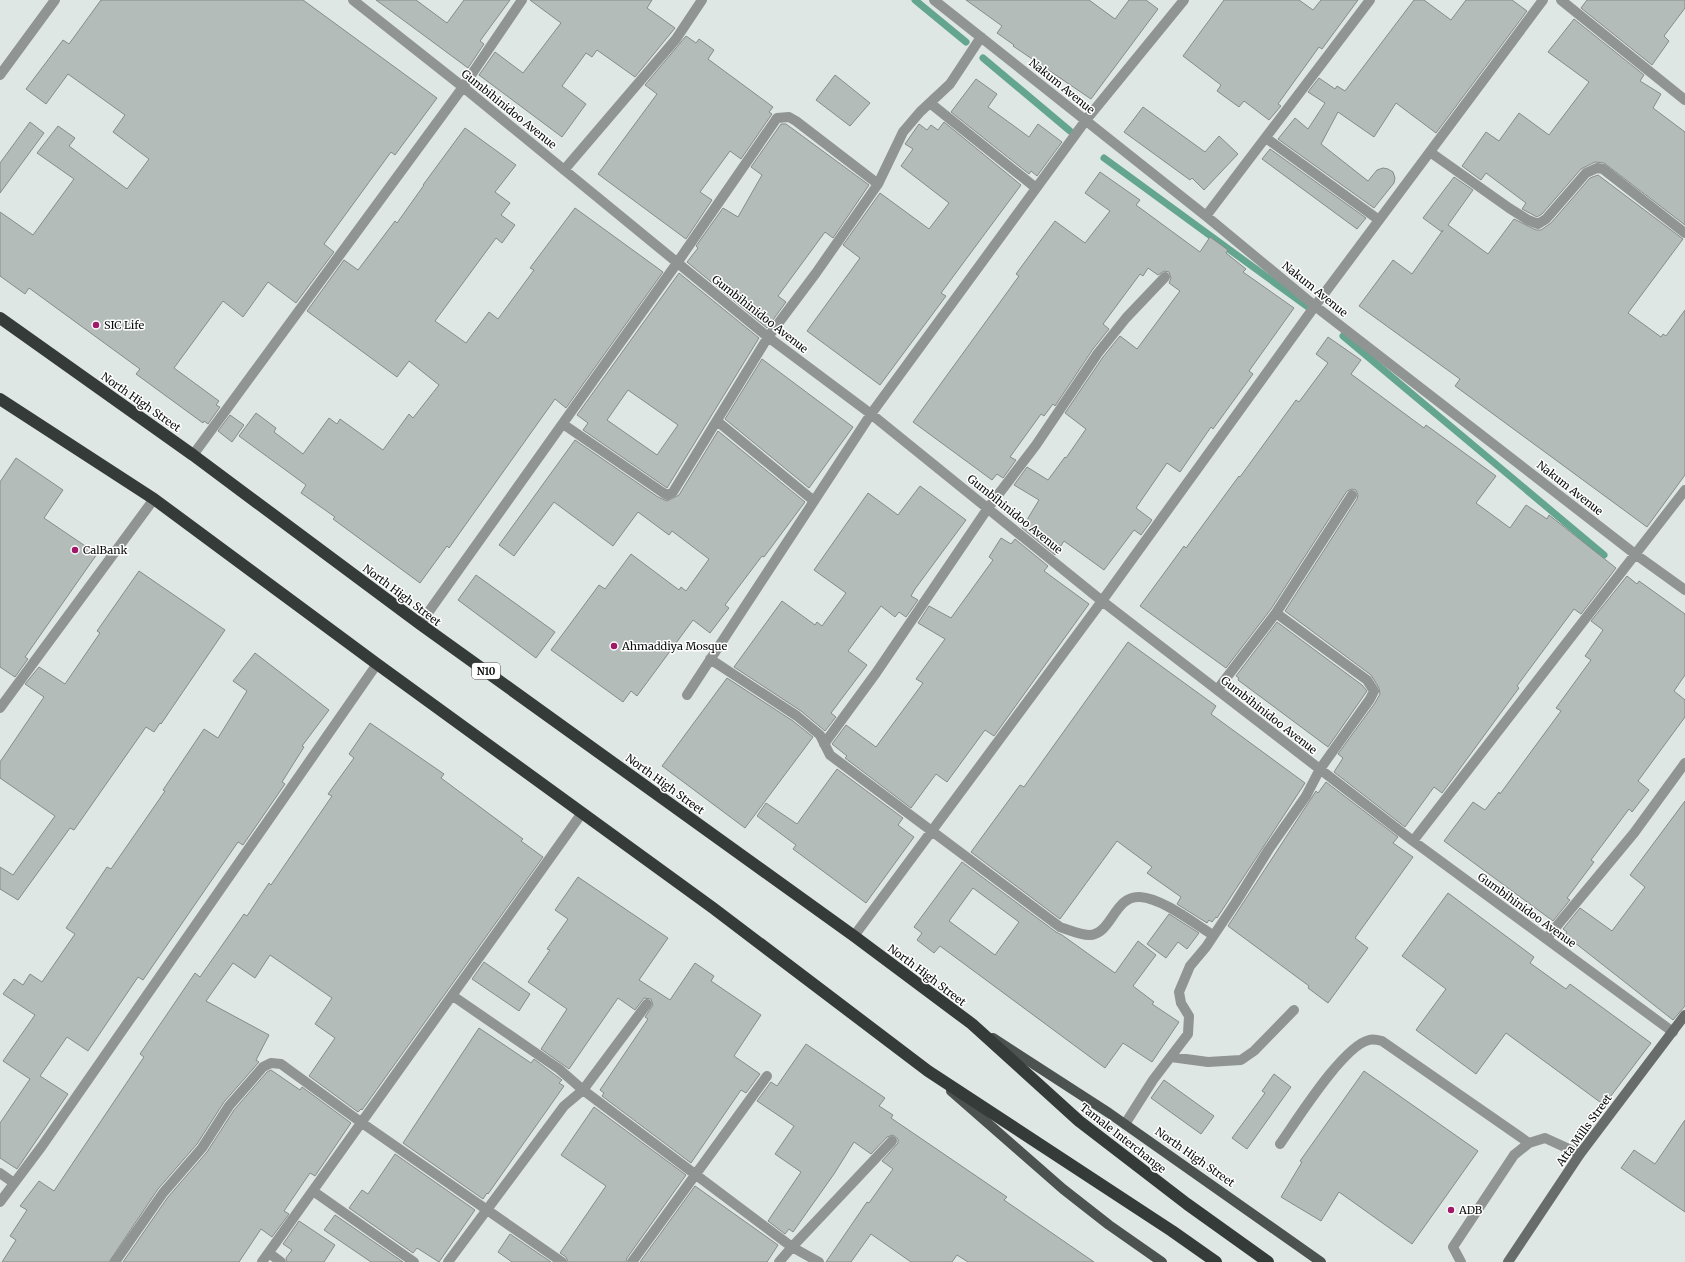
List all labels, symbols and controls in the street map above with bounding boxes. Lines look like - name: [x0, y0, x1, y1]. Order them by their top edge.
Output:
- street label: Nakum Avenue: [1026, 55, 1098, 117]
- street label: Gumbihinidoo Avenue: [459, 66, 560, 152]
- street label: Nakum Avenue: [1279, 258, 1351, 320]
- street label: Gumbihinidoo Avenue: [709, 272, 811, 356]
- place label: SIC Life: [104, 318, 144, 332]
- marker: SIC Life: [91, 320, 101, 330]
- street label: North High Street: [99, 369, 184, 435]
- street label: Nakum Avenue: [1534, 458, 1606, 518]
- street label: Gumbihinidoo Avenue: [965, 471, 1066, 557]
- place label: CalBank: [83, 543, 127, 557]
- marker: CalBank: [70, 545, 80, 555]
- street label: North High Street: [360, 561, 444, 629]
- place label: Ahmaddiya Mosque: [621, 639, 727, 653]
- marker: Ahmaddiya Mosque: [609, 641, 619, 651]
- road number: N10: [472, 663, 500, 679]
- street label: Gumbihinidoo Avenue: [1218, 673, 1320, 757]
- street label: North High Street: [623, 751, 708, 818]
- street label: Gumbihinidoo Avenue: [1475, 870, 1579, 951]
- street label: North High Street: [885, 941, 969, 1009]
- street label: Atta Mills Street: [1553, 1091, 1615, 1170]
- street label: Tamale Interchange: [1077, 1100, 1169, 1176]
- street label: North High Street: [1153, 1124, 1238, 1190]
- place label: ADB: [1458, 1203, 1483, 1217]
- marker: ADB: [1446, 1205, 1456, 1215]

